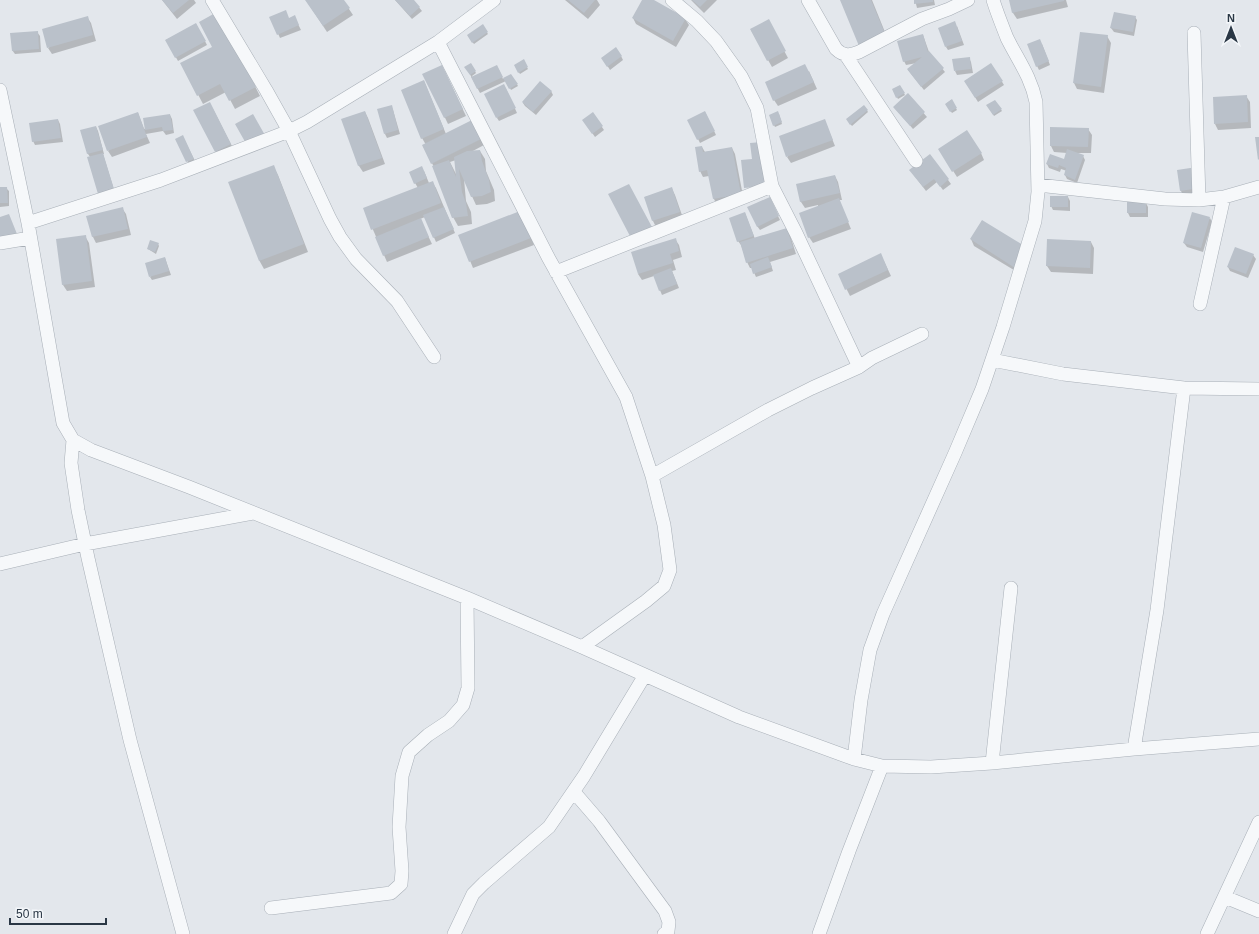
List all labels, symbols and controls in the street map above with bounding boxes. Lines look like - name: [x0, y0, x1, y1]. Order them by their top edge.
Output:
- north arrow: [1211, 8, 1251, 48]
- text: N: [1227, 12, 1235, 24]
- scale bar: [10, 900, 106, 926]
- text: 50 m: [16, 907, 43, 921]

